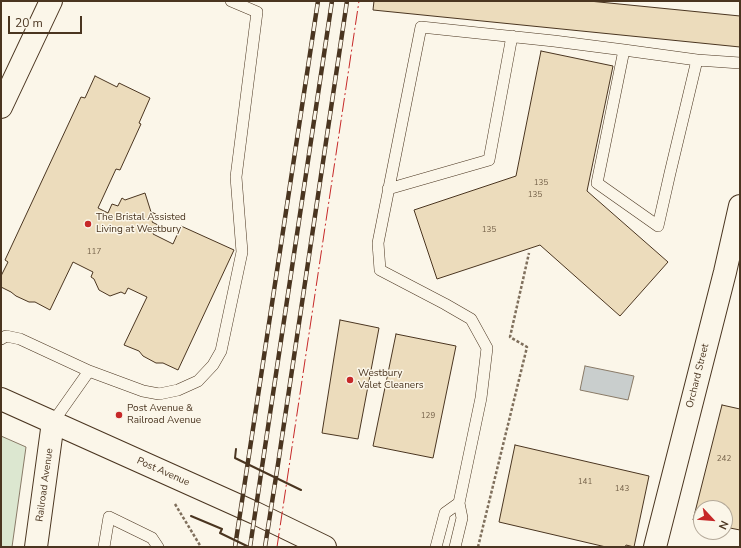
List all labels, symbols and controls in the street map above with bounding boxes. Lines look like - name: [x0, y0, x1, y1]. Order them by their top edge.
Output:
- scale bar: [10, 8, 84, 34]
- text: 20 m: [15, 15, 43, 31]
- house number: 135: [534, 178, 548, 188]
- house number: 135: [528, 190, 542, 200]
- place label: The Bristal Assisted Living at Westbury: [96, 212, 186, 236]
- marker: The Bristal Assisted Living at Westbury: [83, 219, 93, 229]
- house number: 135: [482, 225, 496, 235]
- house number: 117: [87, 247, 101, 257]
- street label: Orchard Street: [684, 343, 712, 409]
- place label: Westbury Valet Cleaners: [358, 368, 424, 392]
- marker: Westbury Valet Cleaners: [345, 375, 355, 385]
- place label: Post Avenue & Railroad Avenue: [127, 403, 201, 426]
- marker: Post Avenue & Railroad Avenue: [114, 410, 124, 420]
- house number: 129: [421, 411, 435, 421]
- street label: Railroad Avenue: [34, 447, 56, 523]
- house number: 242: [717, 454, 731, 464]
- street label: Post Avenue: [135, 455, 191, 489]
- house number: 141: [578, 477, 592, 487]
- house number: 143: [615, 484, 629, 494]
- north arrow: [693, 500, 733, 540]
- text: N: [715, 518, 732, 532]

